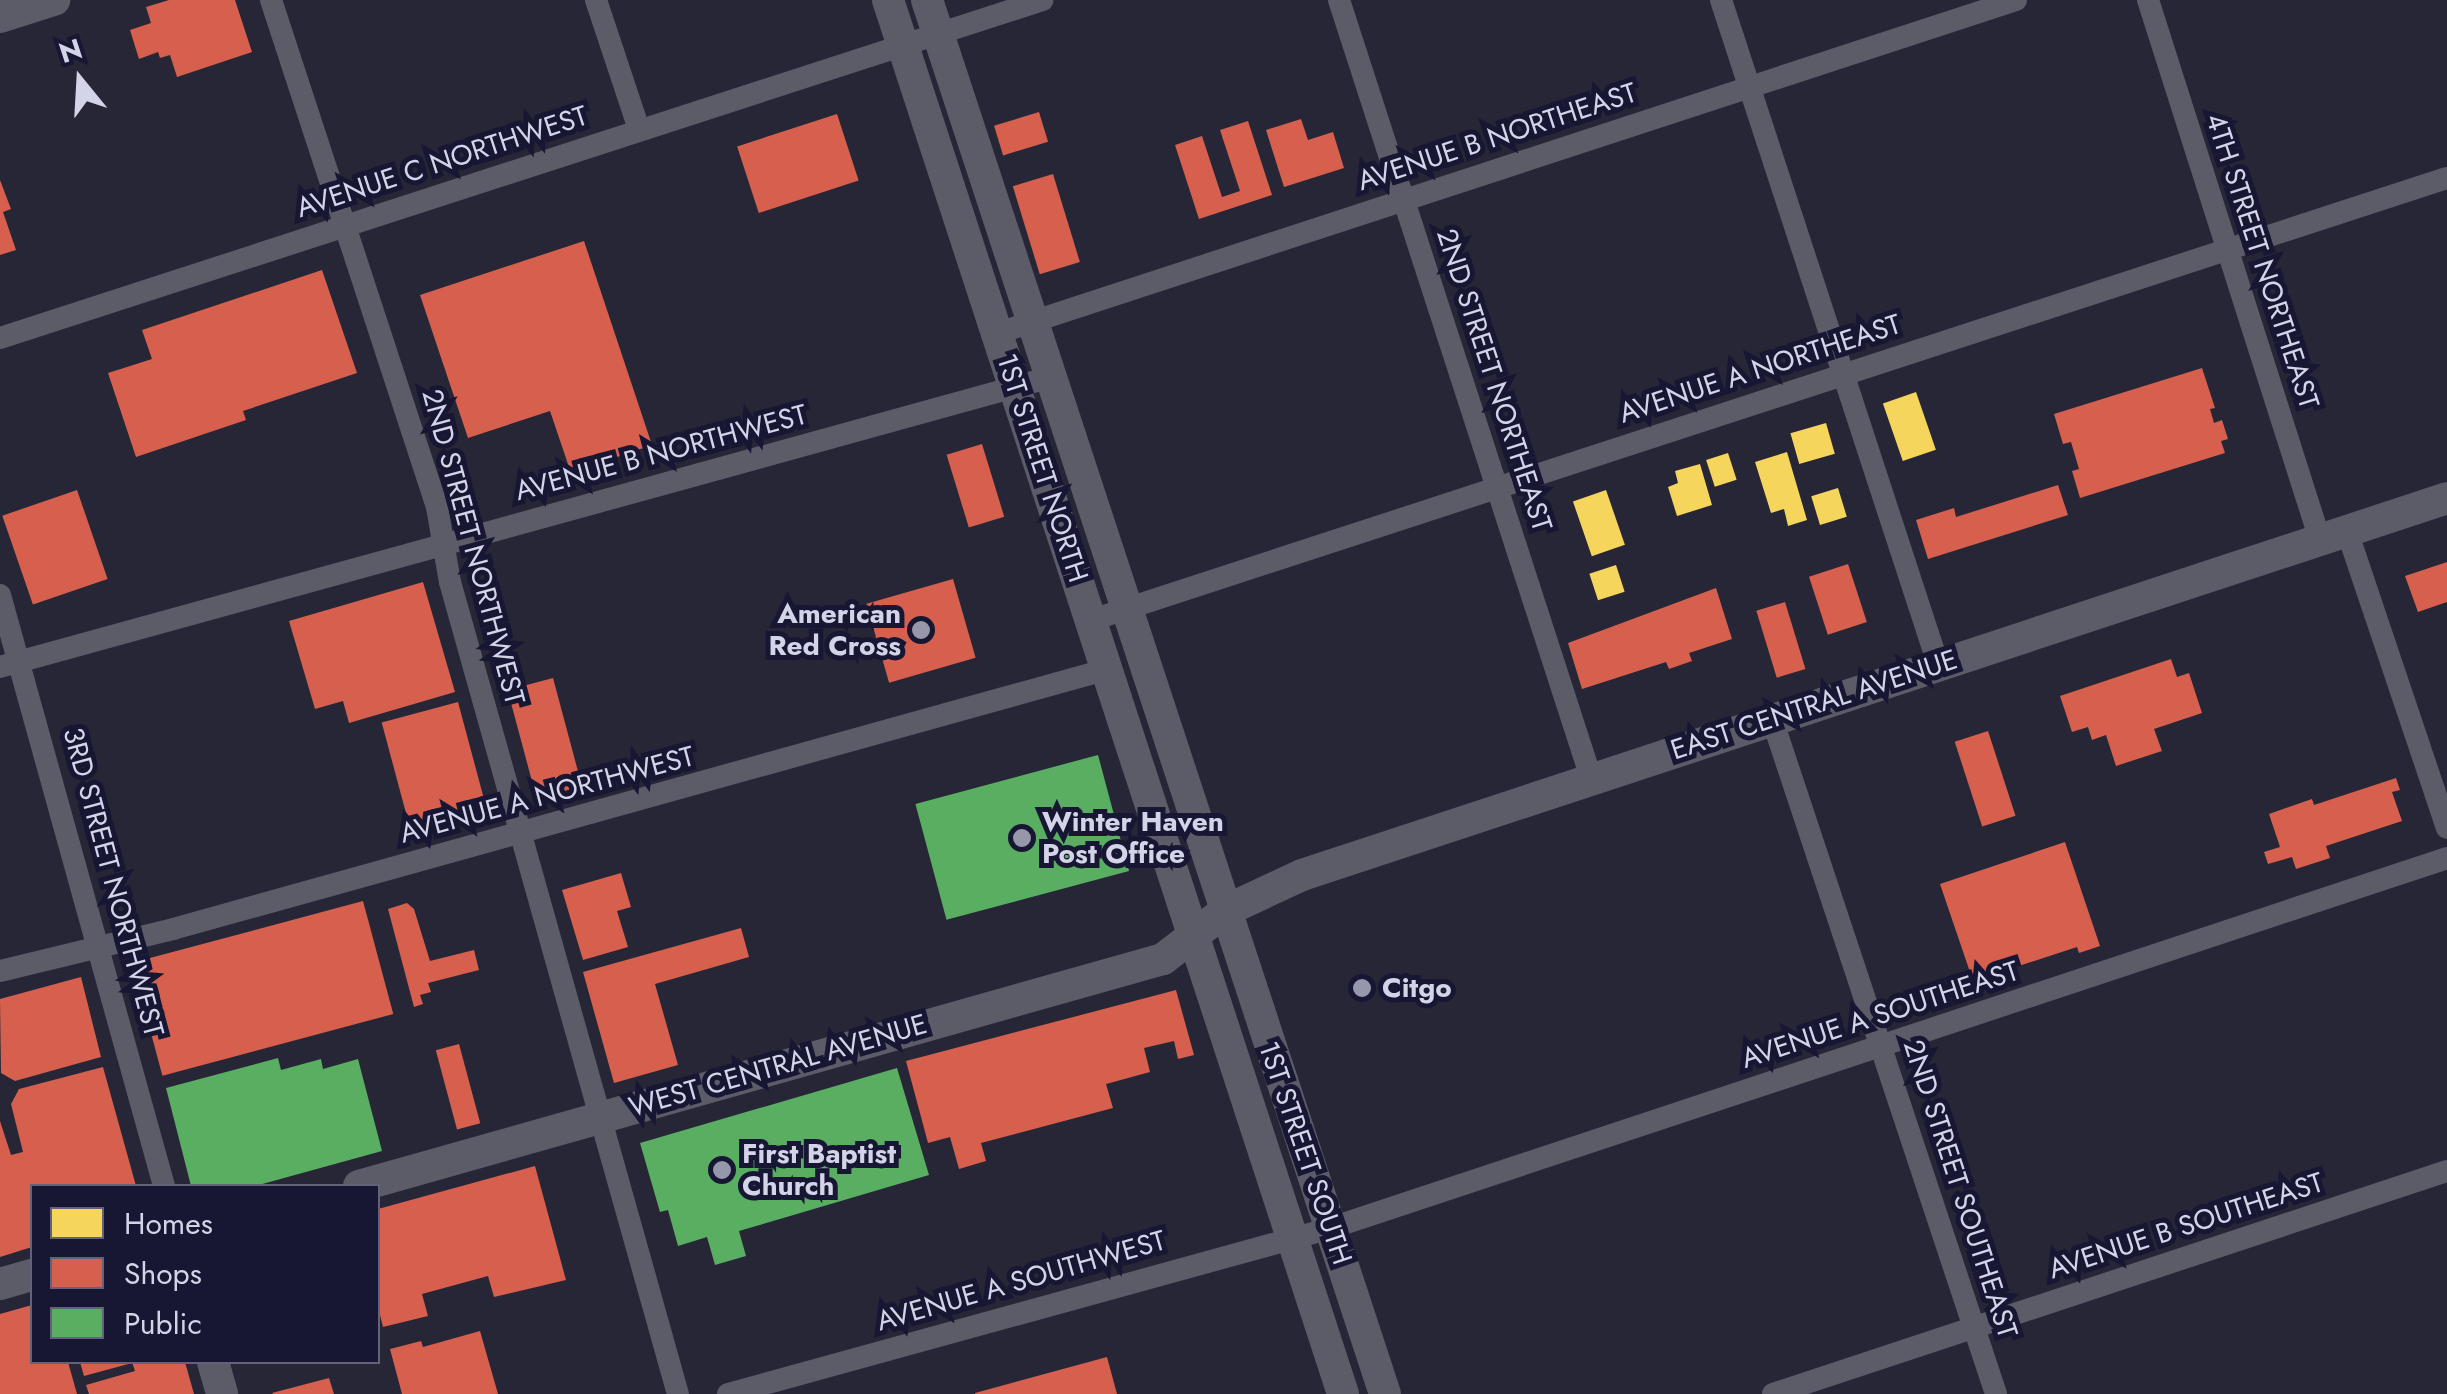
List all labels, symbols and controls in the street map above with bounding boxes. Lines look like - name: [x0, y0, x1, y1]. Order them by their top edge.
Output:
- text: N: [54, 28, 87, 74]
- north arrow: [30, 30, 130, 130]
- street label: AVENUE B NORTHEAST: [1353, 76, 1641, 198]
- street label: AVENUE C NORTHWEST: [292, 99, 592, 225]
- street label: 4TH STREET NORTHEAST: [2198, 109, 2326, 413]
- street label: 2ND STREET NORTHEAST: [1429, 224, 1559, 536]
- street label: AVENUE A NORTHEAST: [1615, 308, 1905, 430]
- street label: 1ST STREET NORTH: [989, 350, 1095, 586]
- street label: 2ND STREET NORTHWEST: [415, 386, 531, 708]
- street label: AVENUE B NORTHWEST: [511, 398, 811, 508]
- place label: American Red Cross: [768, 597, 901, 663]
- marker: American Red Cross: [910, 619, 932, 641]
- street label: EAST CENTRAL AVENUE: [1666, 643, 1962, 767]
- street label: 3RD STREET NORTHWEST: [56, 724, 170, 1040]
- street label: AVENUE A NORTHWEST: [396, 739, 698, 851]
- place label: Winter Haven Post Office: [1042, 805, 1224, 871]
- marker: Winter Haven Post Office: [1011, 827, 1033, 849]
- street label: AVENUE A SOUTHEAST: [1737, 954, 2023, 1076]
- place label: Citgo: [1382, 971, 1452, 1005]
- marker: Citgo: [1351, 977, 1373, 999]
- street label: WEST CENTRAL AVENUE: [625, 1007, 931, 1125]
- street label: 2ND STREET SOUTHEAST: [1896, 1036, 2024, 1342]
- street label: 1ST STREET SOUTH: [1251, 1037, 1359, 1269]
- place label: First Baptist Church: [742, 1137, 896, 1203]
- marker: First Baptist Church: [711, 1159, 733, 1181]
- street label: AVENUE B SOUTHEAST: [2044, 1166, 2328, 1286]
- legend: [30, 1184, 380, 1364]
- text: Homes: [124, 1202, 213, 1245]
- street label: AVENUE A SOUTHWEST: [873, 1224, 1169, 1338]
- text: Shops: [124, 1252, 202, 1295]
- text: Public: [124, 1302, 202, 1345]

